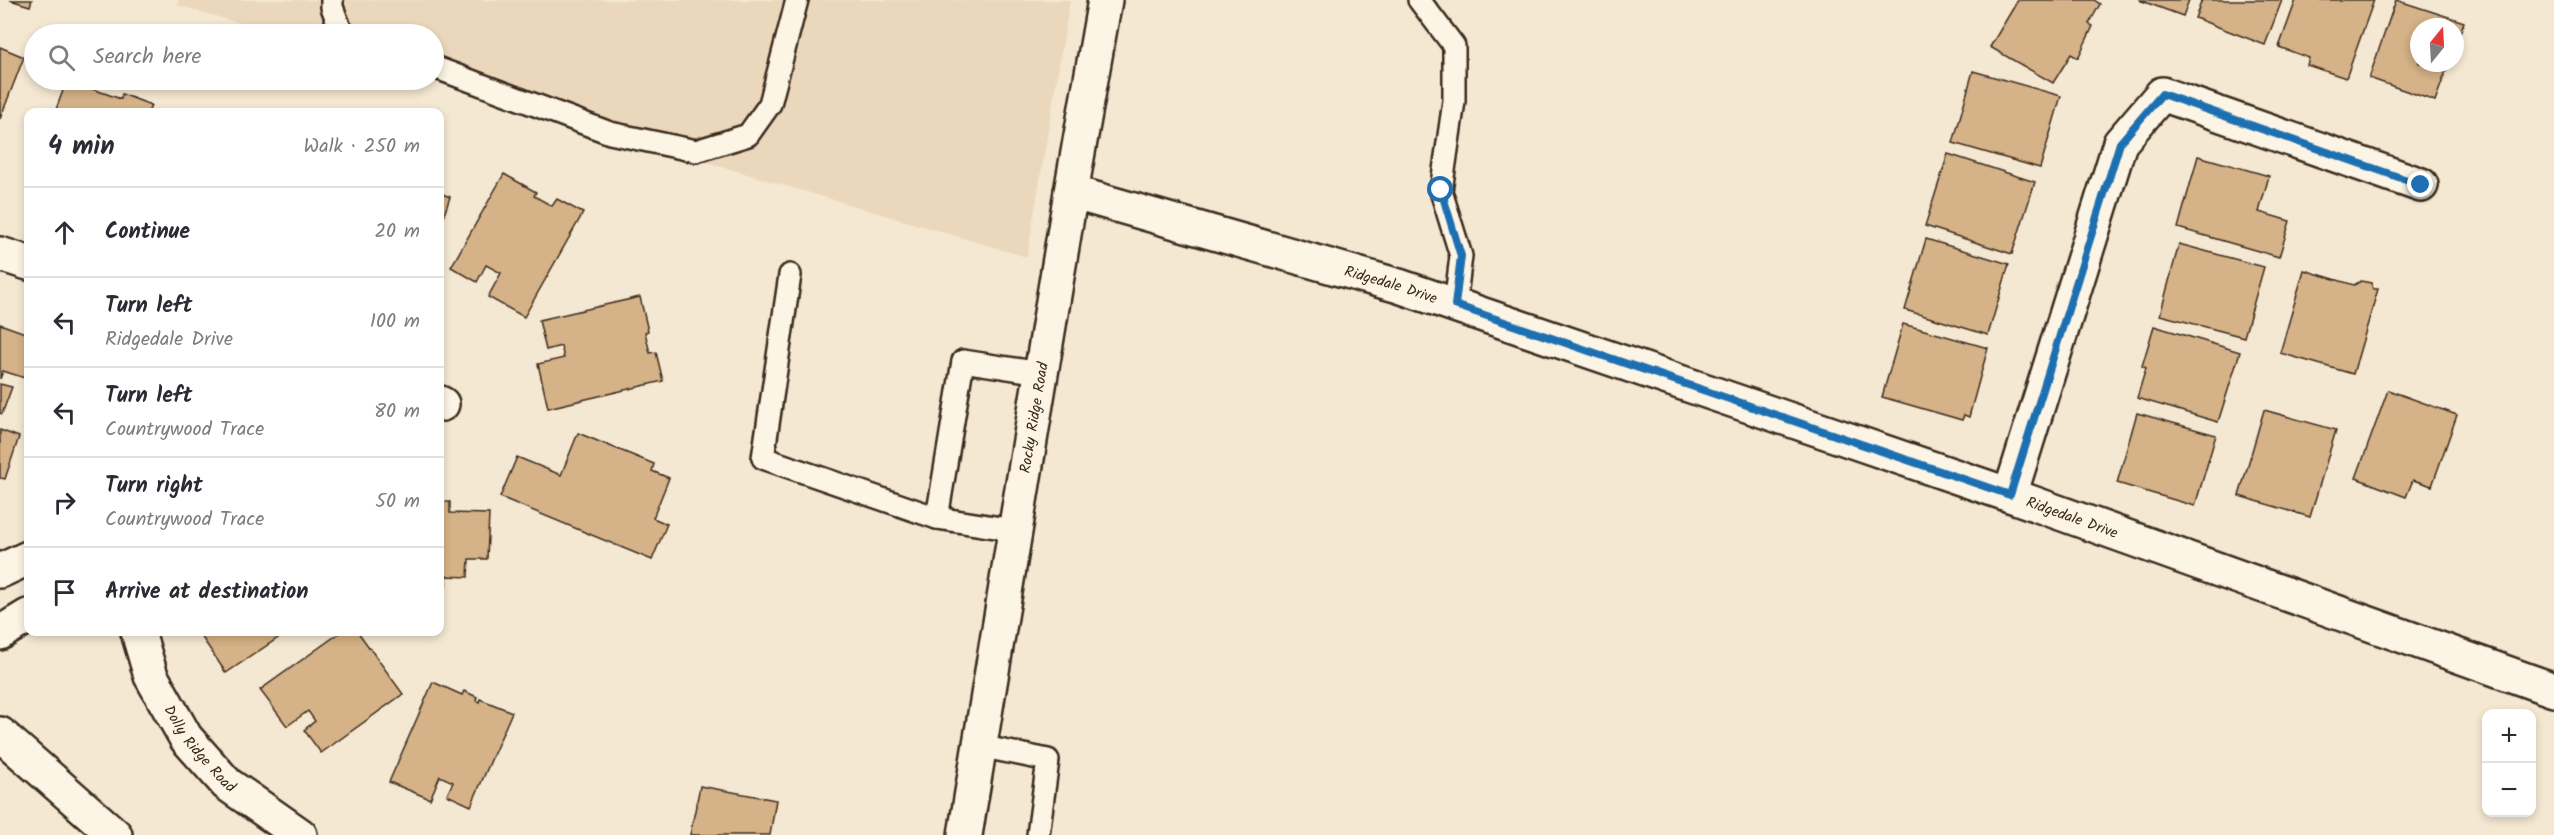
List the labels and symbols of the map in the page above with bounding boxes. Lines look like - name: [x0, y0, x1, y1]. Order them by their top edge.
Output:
- north arrow: [2410, 18, 2464, 72]
- route end: [2407, 171, 2433, 197]
- route start: [1427, 176, 1453, 202]
- street label: Ridgedale Drive: [1341, 260, 1440, 311]
- street label: Rocky Ridge Road: [1014, 360, 1056, 475]
- street label: Ridgedale Drive: [2023, 491, 2121, 546]
- street label: Dolly Ridge Road: [157, 701, 241, 800]

